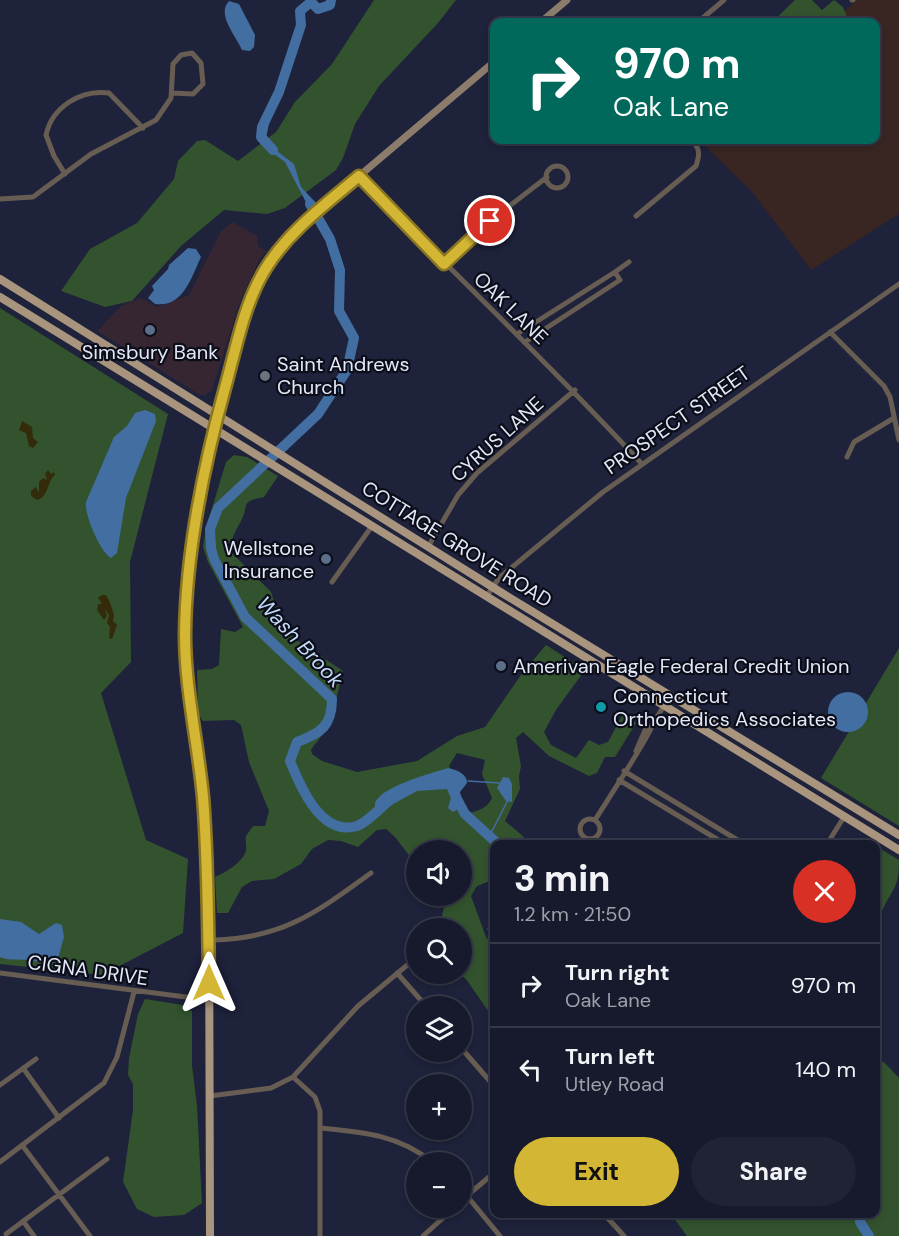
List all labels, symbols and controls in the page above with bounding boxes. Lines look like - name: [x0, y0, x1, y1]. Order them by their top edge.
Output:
- text: 970 m: [613, 36, 741, 91]
- icon: right: [514, 42, 592, 120]
- text: Oak Lane: [613, 89, 729, 124]
- pin: [464, 195, 515, 246]
- icon: arrive: [473, 204, 506, 237]
- street label: OAK LANE: [468, 266, 554, 350]
- marker: Simsbury Bank: [143, 323, 157, 337]
- place label: Simsbury Bank: [82, 339, 218, 365]
- place label: Saint Andrews Church: [277, 351, 410, 400]
- street label: PROSPECT STREET: [599, 360, 755, 480]
- marker: Saint Andrews Church: [258, 369, 272, 383]
- street label: CYRUS LANE: [445, 390, 549, 488]
- street label: COTTAGE GROVE ROAD: [357, 475, 557, 613]
- place label: Wellstone Insurance: [224, 535, 314, 584]
- marker: Wellstone Insurance: [319, 552, 333, 566]
- water label: Wash Brook: [250, 590, 350, 694]
- place label: Amerivan Eagle Federal Credit Union: [513, 653, 849, 679]
- marker: Amerivan Eagle Federal Credit Union: [494, 659, 508, 673]
- place label: Connecticut Orthopedics Associates: [613, 683, 836, 732]
- marker: Connecticut Orthopedics Associates: [594, 700, 608, 714]
- map controls: [406, 840, 472, 1218]
- button: sound: [406, 840, 472, 906]
- text: 3 min: [514, 855, 610, 902]
- button: close: [793, 860, 856, 923]
- text: 1.2 km · 21:50: [514, 901, 631, 927]
- button: search: [406, 918, 472, 984]
- street label: CIGNA DRIVE: [26, 949, 150, 991]
- position arrow: [177, 951, 241, 1015]
- text: Turn right: [565, 958, 670, 987]
- icon: right: [514, 969, 547, 1002]
- text: 970 m: [791, 971, 856, 1000]
- text: Oak Lane: [565, 987, 651, 1013]
- button: layers: [406, 996, 472, 1062]
- text: Turn left: [565, 1042, 655, 1071]
- icon: left: [514, 1053, 547, 1086]
- text: 140 m: [795, 1055, 856, 1084]
- text: Utley Road: [565, 1071, 664, 1097]
- button: +: [406, 1074, 472, 1140]
- button: Exit: [514, 1137, 679, 1206]
- button: Share: [691, 1137, 856, 1206]
- button: −: [406, 1152, 472, 1218]

